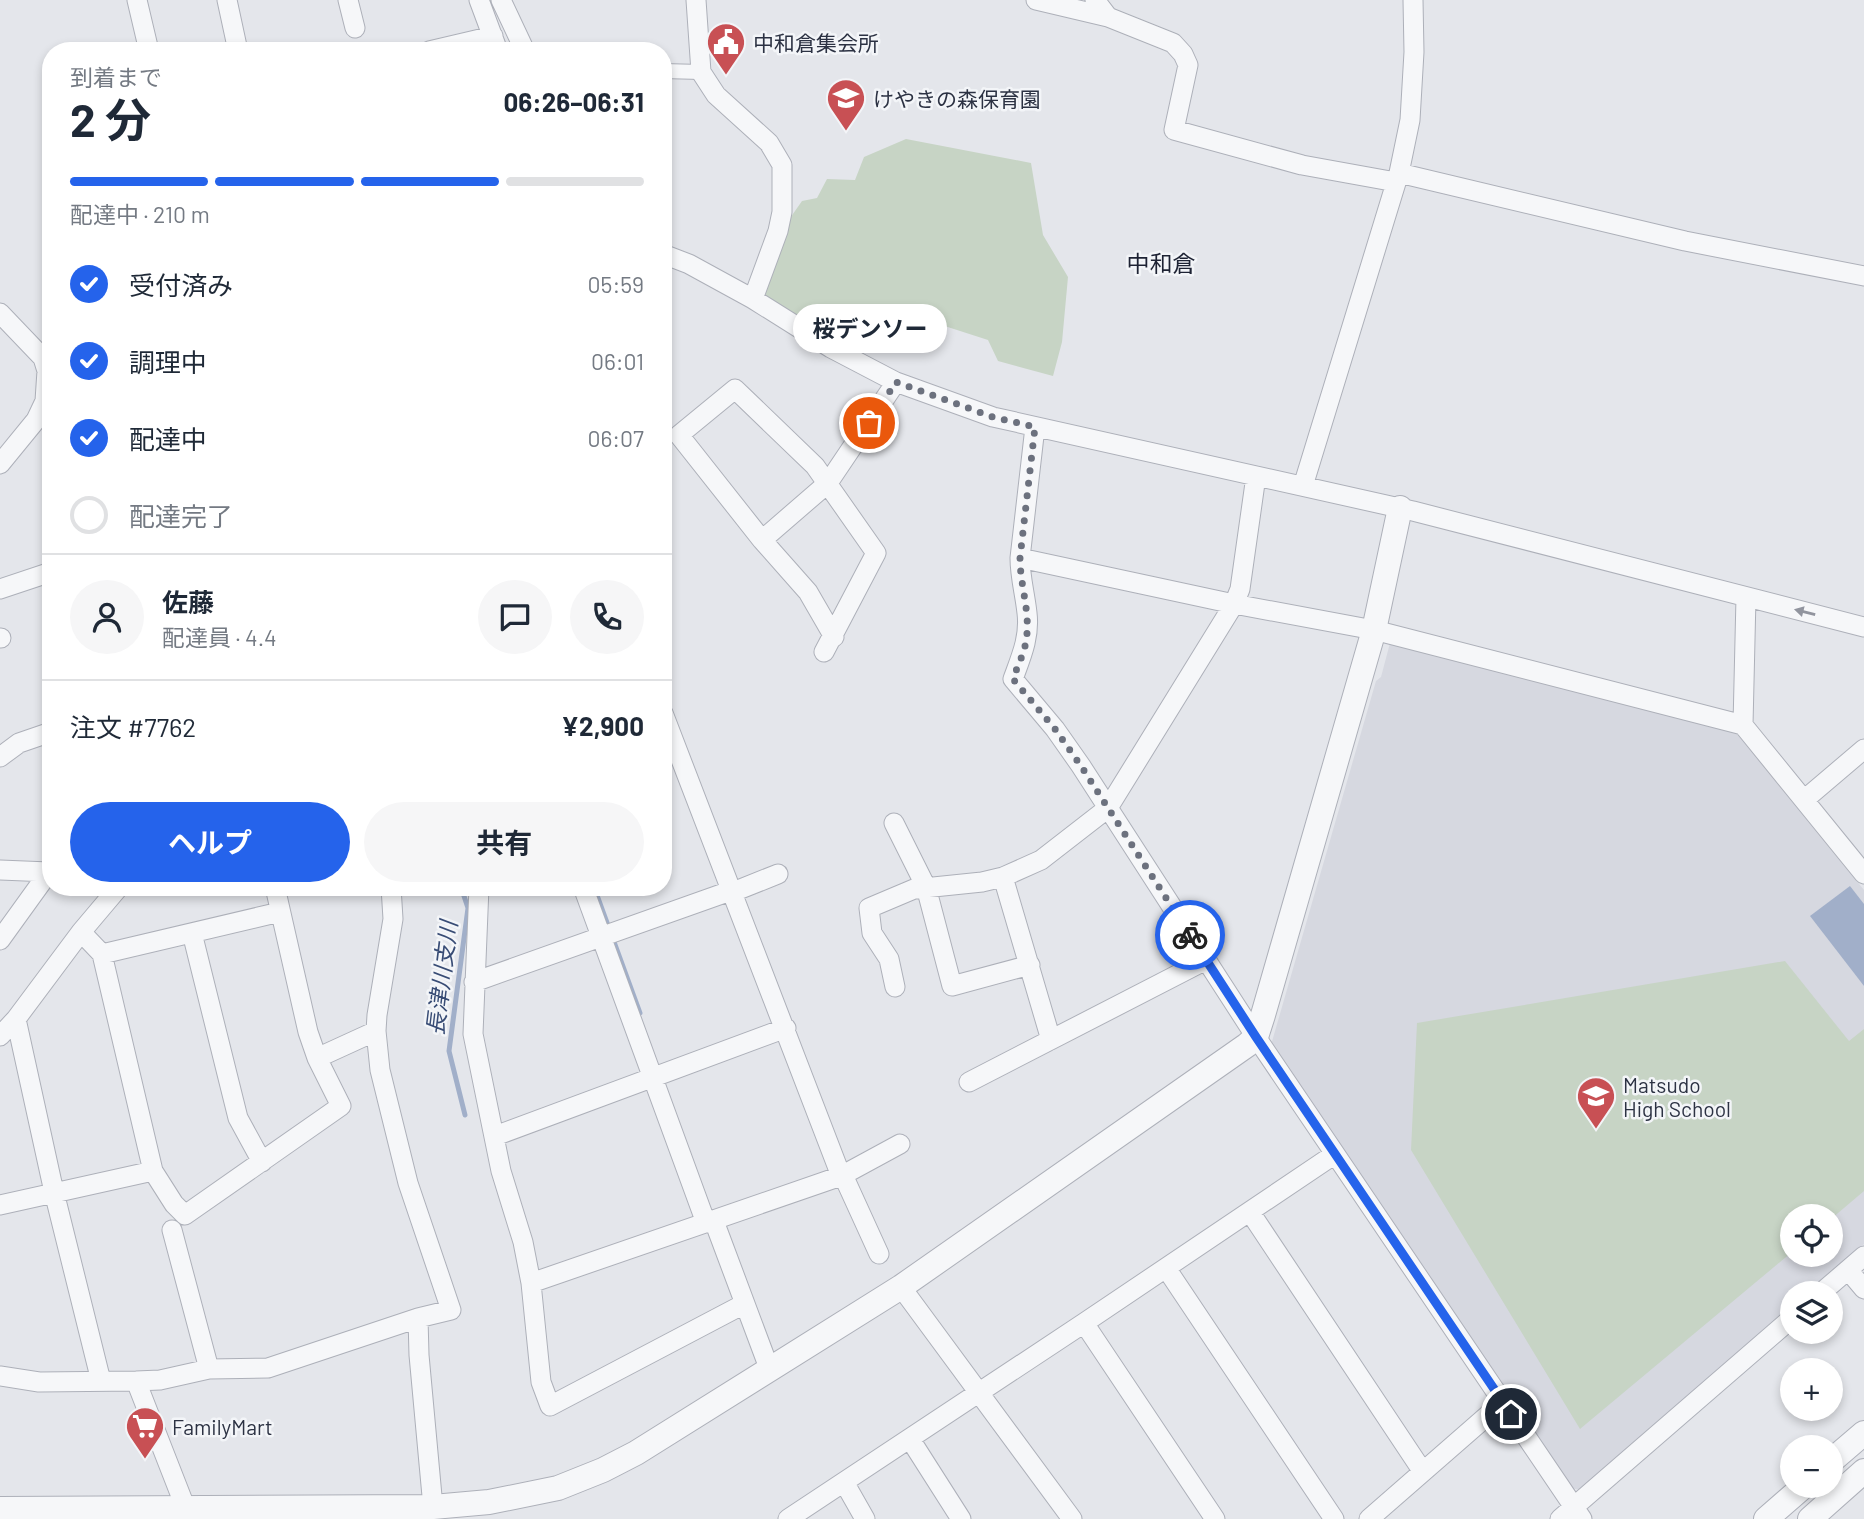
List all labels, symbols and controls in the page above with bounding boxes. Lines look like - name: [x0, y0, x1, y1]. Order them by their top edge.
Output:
- public building icon: 中和倉集会所: [705, 21, 747, 76]
- place label: 中和倉集会所: [753, 30, 879, 55]
- text: 到着まで: [70, 63, 162, 91]
- school or university icon: けやきの森保育園: [825, 77, 867, 132]
- text: 06:26–06:31: [503, 86, 644, 117]
- place label: けやきの森保育園: [873, 86, 1041, 111]
- text: 2 分: [70, 91, 151, 146]
- text: 配達中 · 210 m: [70, 200, 210, 228]
- district label: 中和倉: [1127, 249, 1196, 277]
- icon: check: [70, 265, 108, 303]
- text: 受付済み: [129, 269, 233, 300]
- text: 05:59: [588, 270, 644, 298]
- callout: 桜デンソー: [792, 304, 946, 353]
- text: 桜デンソー: [813, 314, 928, 342]
- icon: check: [70, 342, 108, 380]
- text: 調理中: [129, 346, 207, 377]
- text: 06:01: [591, 347, 644, 375]
- pin: [839, 393, 899, 453]
- icon: bag: [850, 404, 888, 442]
- icon: check: [70, 419, 108, 457]
- text: 配達中: [129, 423, 207, 454]
- text: 06:07: [587, 424, 644, 452]
- text: 配達完了: [129, 500, 233, 531]
- button: person: [70, 580, 144, 654]
- button: chat: [478, 580, 552, 654]
- button: phone: [570, 580, 644, 654]
- text: 佐藤: [162, 586, 214, 617]
- one-way arrow: [1794, 606, 1816, 617]
- text: 配達員 · 4.4: [162, 623, 277, 651]
- text: ¥2,900: [561, 710, 644, 741]
- text: 注文 #7762: [70, 711, 196, 742]
- button: ヘルプ: [70, 802, 350, 882]
- button: 共有: [364, 802, 644, 882]
- courier: [1155, 900, 1225, 970]
- water label: 長津川支川: [420, 916, 462, 1037]
- icon: bike: [1171, 916, 1209, 954]
- place label: Matsudo High School: [1623, 1072, 1731, 1121]
- school or university icon: Matsudo High School: [1575, 1075, 1617, 1130]
- map controls: [1780, 1204, 1843, 1498]
- button: locate: [1780, 1204, 1843, 1267]
- button: layers: [1780, 1281, 1843, 1344]
- button: +: [1780, 1358, 1843, 1421]
- pin: [1481, 1384, 1541, 1444]
- icon: home: [1492, 1395, 1530, 1433]
- supermarket icon: FamilyMart: [124, 1405, 166, 1460]
- place label: FamilyMart: [172, 1414, 273, 1439]
- button: −: [1780, 1435, 1843, 1498]

